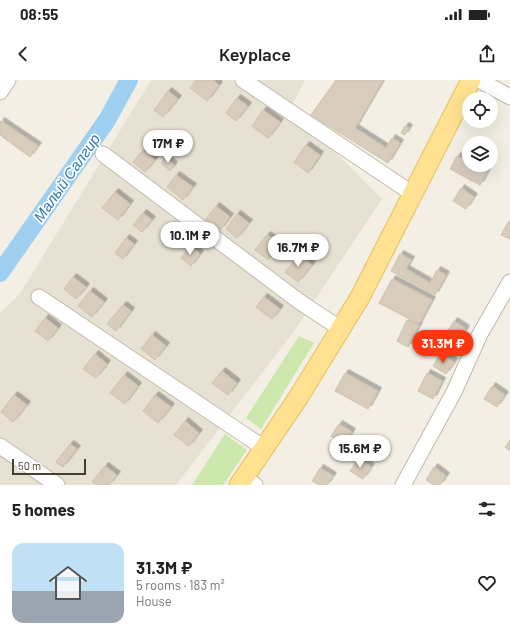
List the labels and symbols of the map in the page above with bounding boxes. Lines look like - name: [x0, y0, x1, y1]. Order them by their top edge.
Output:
- water label: Малый Салгир: [29, 130, 103, 225]
- pin: 17M ₽: [140, 130, 196, 164]
- pin: 10.1M ₽: [153, 222, 227, 256]
- pin: 16.7M ₽: [261, 234, 335, 268]
- pin: 31.3M ₽: [406, 330, 480, 364]
- pin: 15.6M ₽: [323, 435, 397, 469]
- scale bar: [12, 457, 86, 476]

